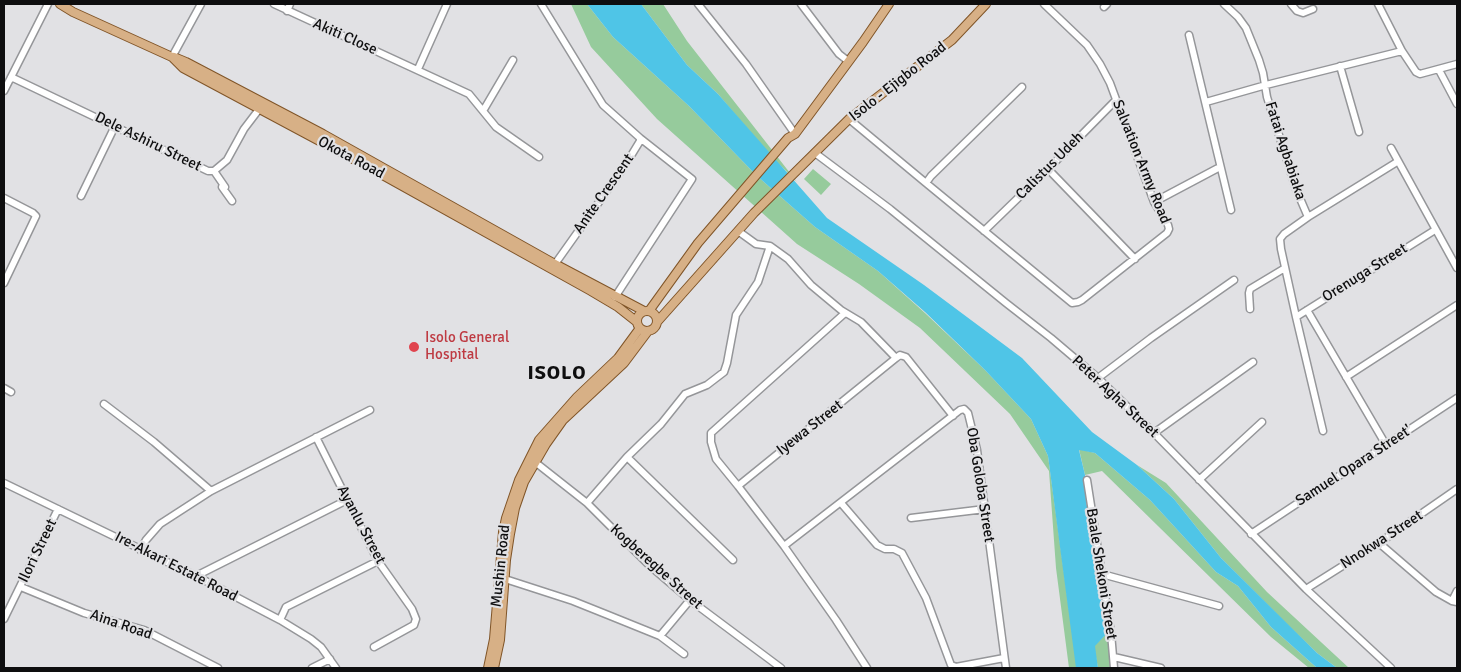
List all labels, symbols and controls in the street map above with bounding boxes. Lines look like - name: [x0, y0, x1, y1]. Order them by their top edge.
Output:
- street label: Akiti Close: [310, 15, 380, 59]
- street label: Isolo - Ejigbo Road: [846, 38, 950, 126]
- street label: Salvation Army Road: [1108, 97, 1174, 227]
- street label: Fatai Agbabiaka: [1261, 100, 1309, 202]
- street label: Dele Ashiru Street: [92, 108, 204, 176]
- street label: Calistus Udeh: [1012, 128, 1088, 204]
- street label: Okota Road: [315, 133, 387, 183]
- street label: Anite Crescent: [570, 151, 638, 237]
- street label: Orenuga Street: [1319, 240, 1411, 306]
- place label: Isolo General Hospital: [425, 329, 509, 364]
- marker: Isolo General Hospital: [407, 340, 421, 354]
- street label: Peter Agha Street: [1068, 352, 1162, 442]
- district label: ISOLO: [527, 362, 587, 386]
- street label: Iyewa Street: [773, 397, 847, 459]
- street label: Samuel Opara Street': [1292, 422, 1416, 510]
- street label: Oba Goloba Street: [962, 426, 998, 544]
- street label: Ayanlu Street: [333, 483, 389, 567]
- street label: Baale Shekoni Street: [1082, 507, 1120, 641]
- street label: Nnokwa Street: [1338, 507, 1426, 573]
- street label: Ilori Street: [15, 516, 61, 586]
- street label: Kogberegbe Street: [606, 521, 706, 613]
- street label: Mushin Road: [488, 524, 514, 608]
- street label: Ire-Akari Estate Road: [111, 528, 241, 606]
- street label: Aina Road: [88, 606, 154, 644]

